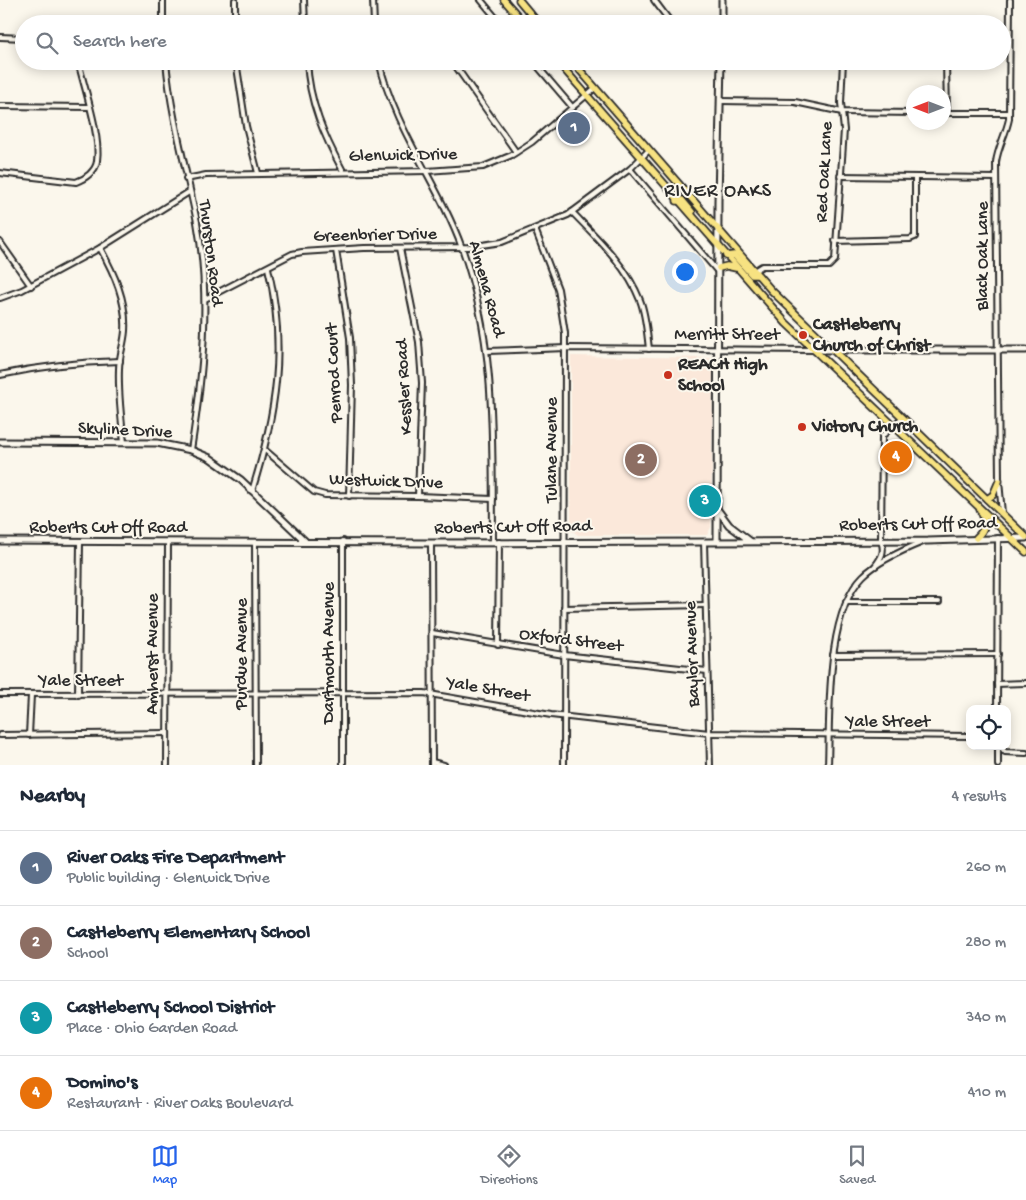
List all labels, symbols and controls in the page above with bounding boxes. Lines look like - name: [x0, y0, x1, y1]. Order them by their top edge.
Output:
- search box: [15, 15, 1011, 70]
- icon: search: [33, 29, 61, 57]
- text: Search here: [73, 31, 167, 54]
- north arrow: [906, 85, 951, 130]
- pin: 1: [558, 109, 590, 147]
- street label: Red Oak Lane: [812, 120, 838, 223]
- street label: Glenwick Drive: [348, 145, 458, 167]
- district label: RIVER OAKS: [664, 181, 772, 204]
- street label: Thurston Road: [193, 198, 227, 309]
- street label: Black Oak Lane: [973, 201, 994, 312]
- street label: Greenbrier Drive: [313, 224, 438, 248]
- street label: Almena Road: [463, 239, 509, 341]
- your location: [672, 259, 698, 285]
- place label: Castleberry Church of Christ: [812, 315, 932, 357]
- street label: Penrod Court: [322, 321, 348, 424]
- street label: Merritt Street: [674, 325, 781, 346]
- marker: Castleberry Church of Christ: [797, 329, 809, 341]
- street label: Kessler Road: [392, 337, 418, 435]
- place label: REACH High School: [677, 355, 768, 397]
- marker: REACH High School: [662, 369, 674, 381]
- street label: Tulane Avenue: [542, 397, 563, 504]
- place label: Victory Church: [811, 417, 919, 438]
- street label: Skyline Drive: [77, 418, 173, 444]
- marker: Victory Church: [796, 421, 808, 433]
- pin: 4: [880, 438, 912, 476]
- pin: 2: [625, 441, 657, 479]
- street label: Westwick Drive: [329, 470, 444, 495]
- pin: 3: [689, 482, 721, 520]
- street label: Roberts Cut Off Road: [839, 513, 998, 537]
- street label: Roberts Cut Off Road: [434, 516, 593, 540]
- street label: Roberts Cut Off Road: [29, 518, 188, 539]
- street label: Dartmouth Avenue: [319, 582, 340, 725]
- street label: Amherst Avenue: [143, 593, 164, 715]
- street label: Purdue Avenue: [232, 598, 253, 711]
- street label: Baylor Avenue: [681, 600, 705, 708]
- street label: Oxford Street: [518, 624, 626, 658]
- street label: Yale Street: [37, 671, 125, 692]
- street label: Yale Street: [443, 672, 533, 708]
- map controls: [966, 705, 1011, 750]
- button: locate: [966, 705, 1011, 750]
- street label: Yale Street: [844, 712, 932, 733]
- text: Nearby: [20, 785, 85, 810]
- text: 4 results: [951, 788, 1006, 807]
- text: River Oaks Fire Department: [67, 847, 284, 870]
- text: 1: [33, 859, 39, 878]
- text: 260 m: [966, 859, 1006, 878]
- text: Public building · Glenwick Drive: [67, 870, 270, 889]
- text: Castleberry Elementary School: [67, 922, 310, 945]
- text: 2: [32, 934, 40, 953]
- text: 280 m: [965, 934, 1006, 953]
- text: School: [67, 945, 109, 964]
- text: Castleberry School District: [67, 997, 274, 1020]
- text: 3: [32, 1009, 40, 1028]
- text: 340 m: [966, 1009, 1006, 1028]
- text: Place · Ohio Garden Road: [67, 1020, 237, 1039]
- text: Domino's: [67, 1072, 138, 1095]
- text: 4: [32, 1084, 40, 1103]
- text: 410 m: [968, 1084, 1006, 1103]
- text: Restaurant · River Oaks Boulevard: [67, 1095, 292, 1114]
- tab: Map: [151, 1142, 179, 1189]
- tab: Directions: [481, 1142, 538, 1189]
- tab: Saved: [839, 1142, 875, 1189]

